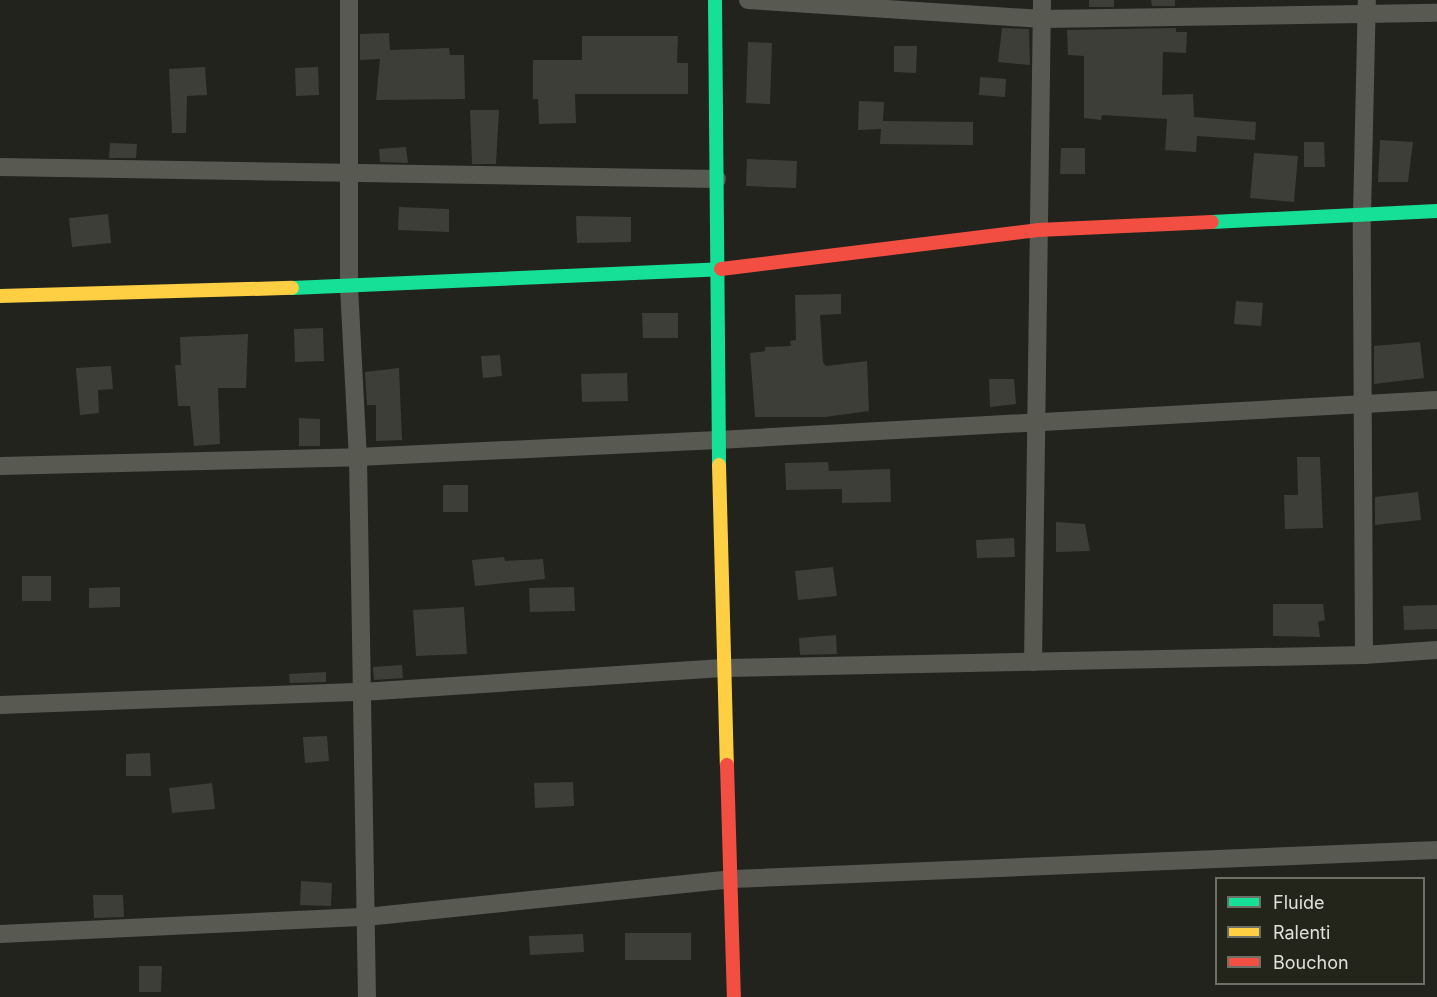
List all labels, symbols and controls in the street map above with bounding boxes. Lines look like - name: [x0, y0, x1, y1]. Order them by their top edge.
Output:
- legend: [1215, 877, 1425, 985]
- text: Fluide: [1273, 892, 1325, 913]
- text: Ralenti: [1273, 922, 1330, 943]
- text: Bouchon: [1273, 952, 1349, 973]

